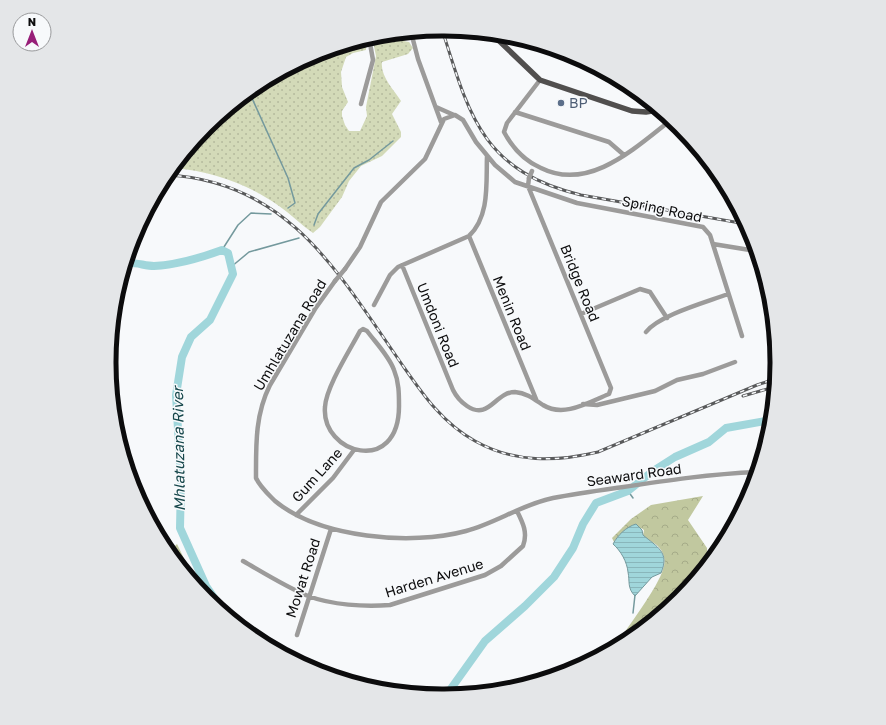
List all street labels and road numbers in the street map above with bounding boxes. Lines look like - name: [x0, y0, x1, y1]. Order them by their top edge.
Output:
- street label: Spring Road: [620, 192, 704, 225]
- street label: Bridge Road: [557, 242, 604, 324]
- street label: Menin Road: [490, 273, 535, 353]
- street label: Umhlatuzana Road: [250, 276, 330, 394]
- street label: Umdoni Road: [414, 280, 463, 370]
- street label: Gum Lane: [288, 444, 345, 505]
- street label: Seaward Road: [585, 459, 682, 490]
- street label: Mowat Road: [282, 536, 323, 620]
- street label: Harden Avenue: [383, 554, 485, 601]

